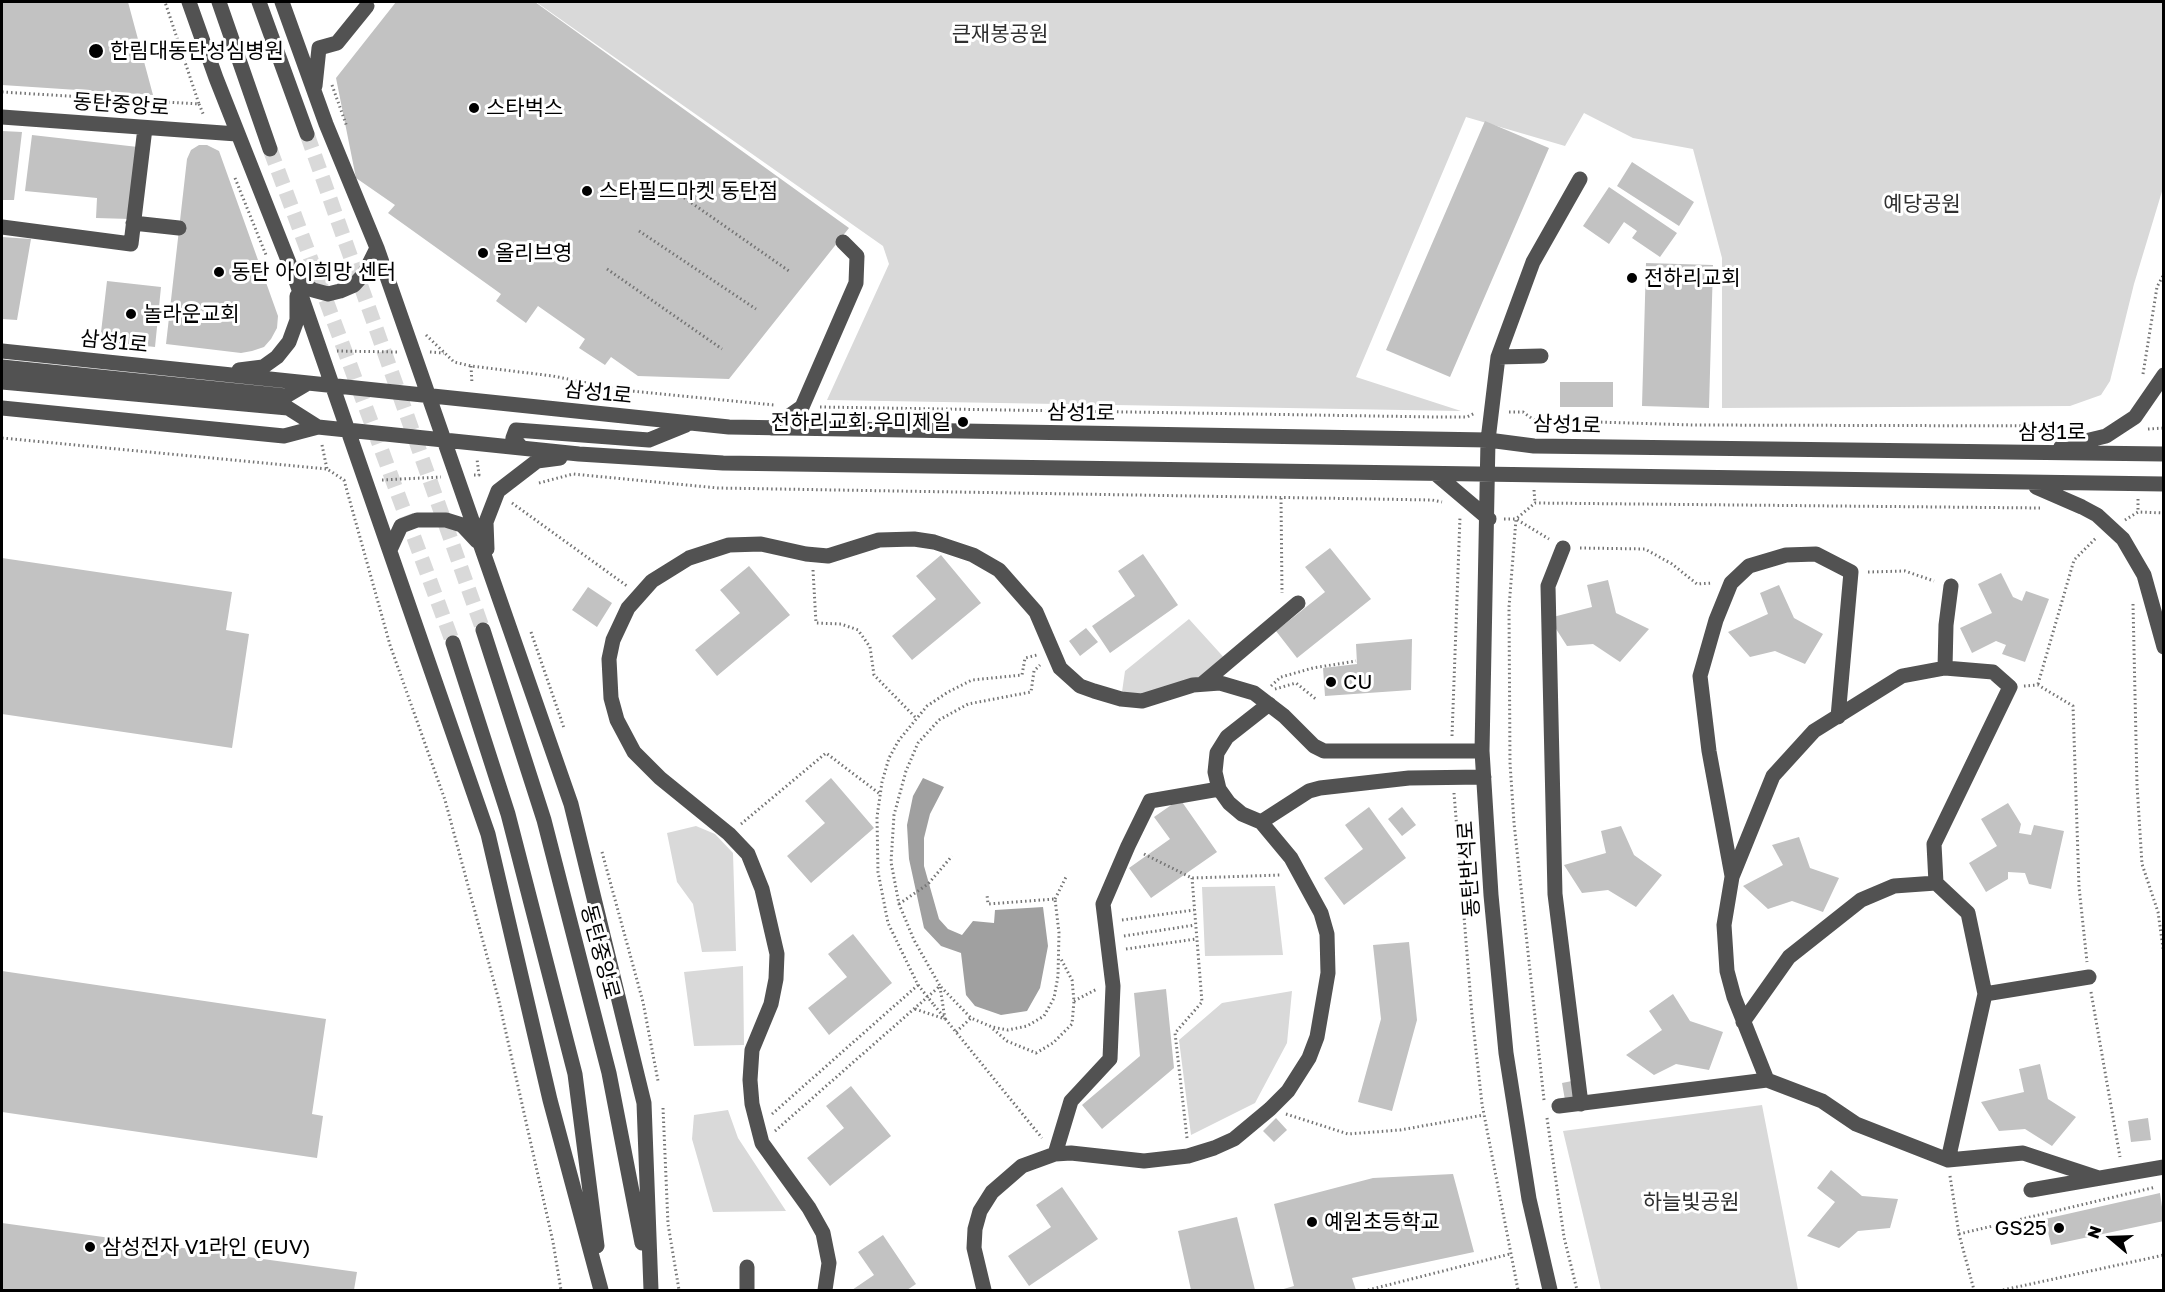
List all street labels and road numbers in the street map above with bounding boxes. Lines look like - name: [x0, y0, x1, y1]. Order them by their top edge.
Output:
- street label: 동탄중앙로: [72, 89, 170, 121]
- street label: 삼성1로: [79, 326, 149, 358]
- street label: 삼성1로: [563, 377, 633, 409]
- street label: 삼성1로: [1047, 400, 1115, 426]
- street label: 삼성1로: [1533, 411, 1601, 439]
- street label: 삼성1로: [2018, 419, 2086, 445]
- street label: 동탄반석로: [1453, 820, 1485, 918]
- street label: 동탄중앙로: [575, 902, 625, 1002]

